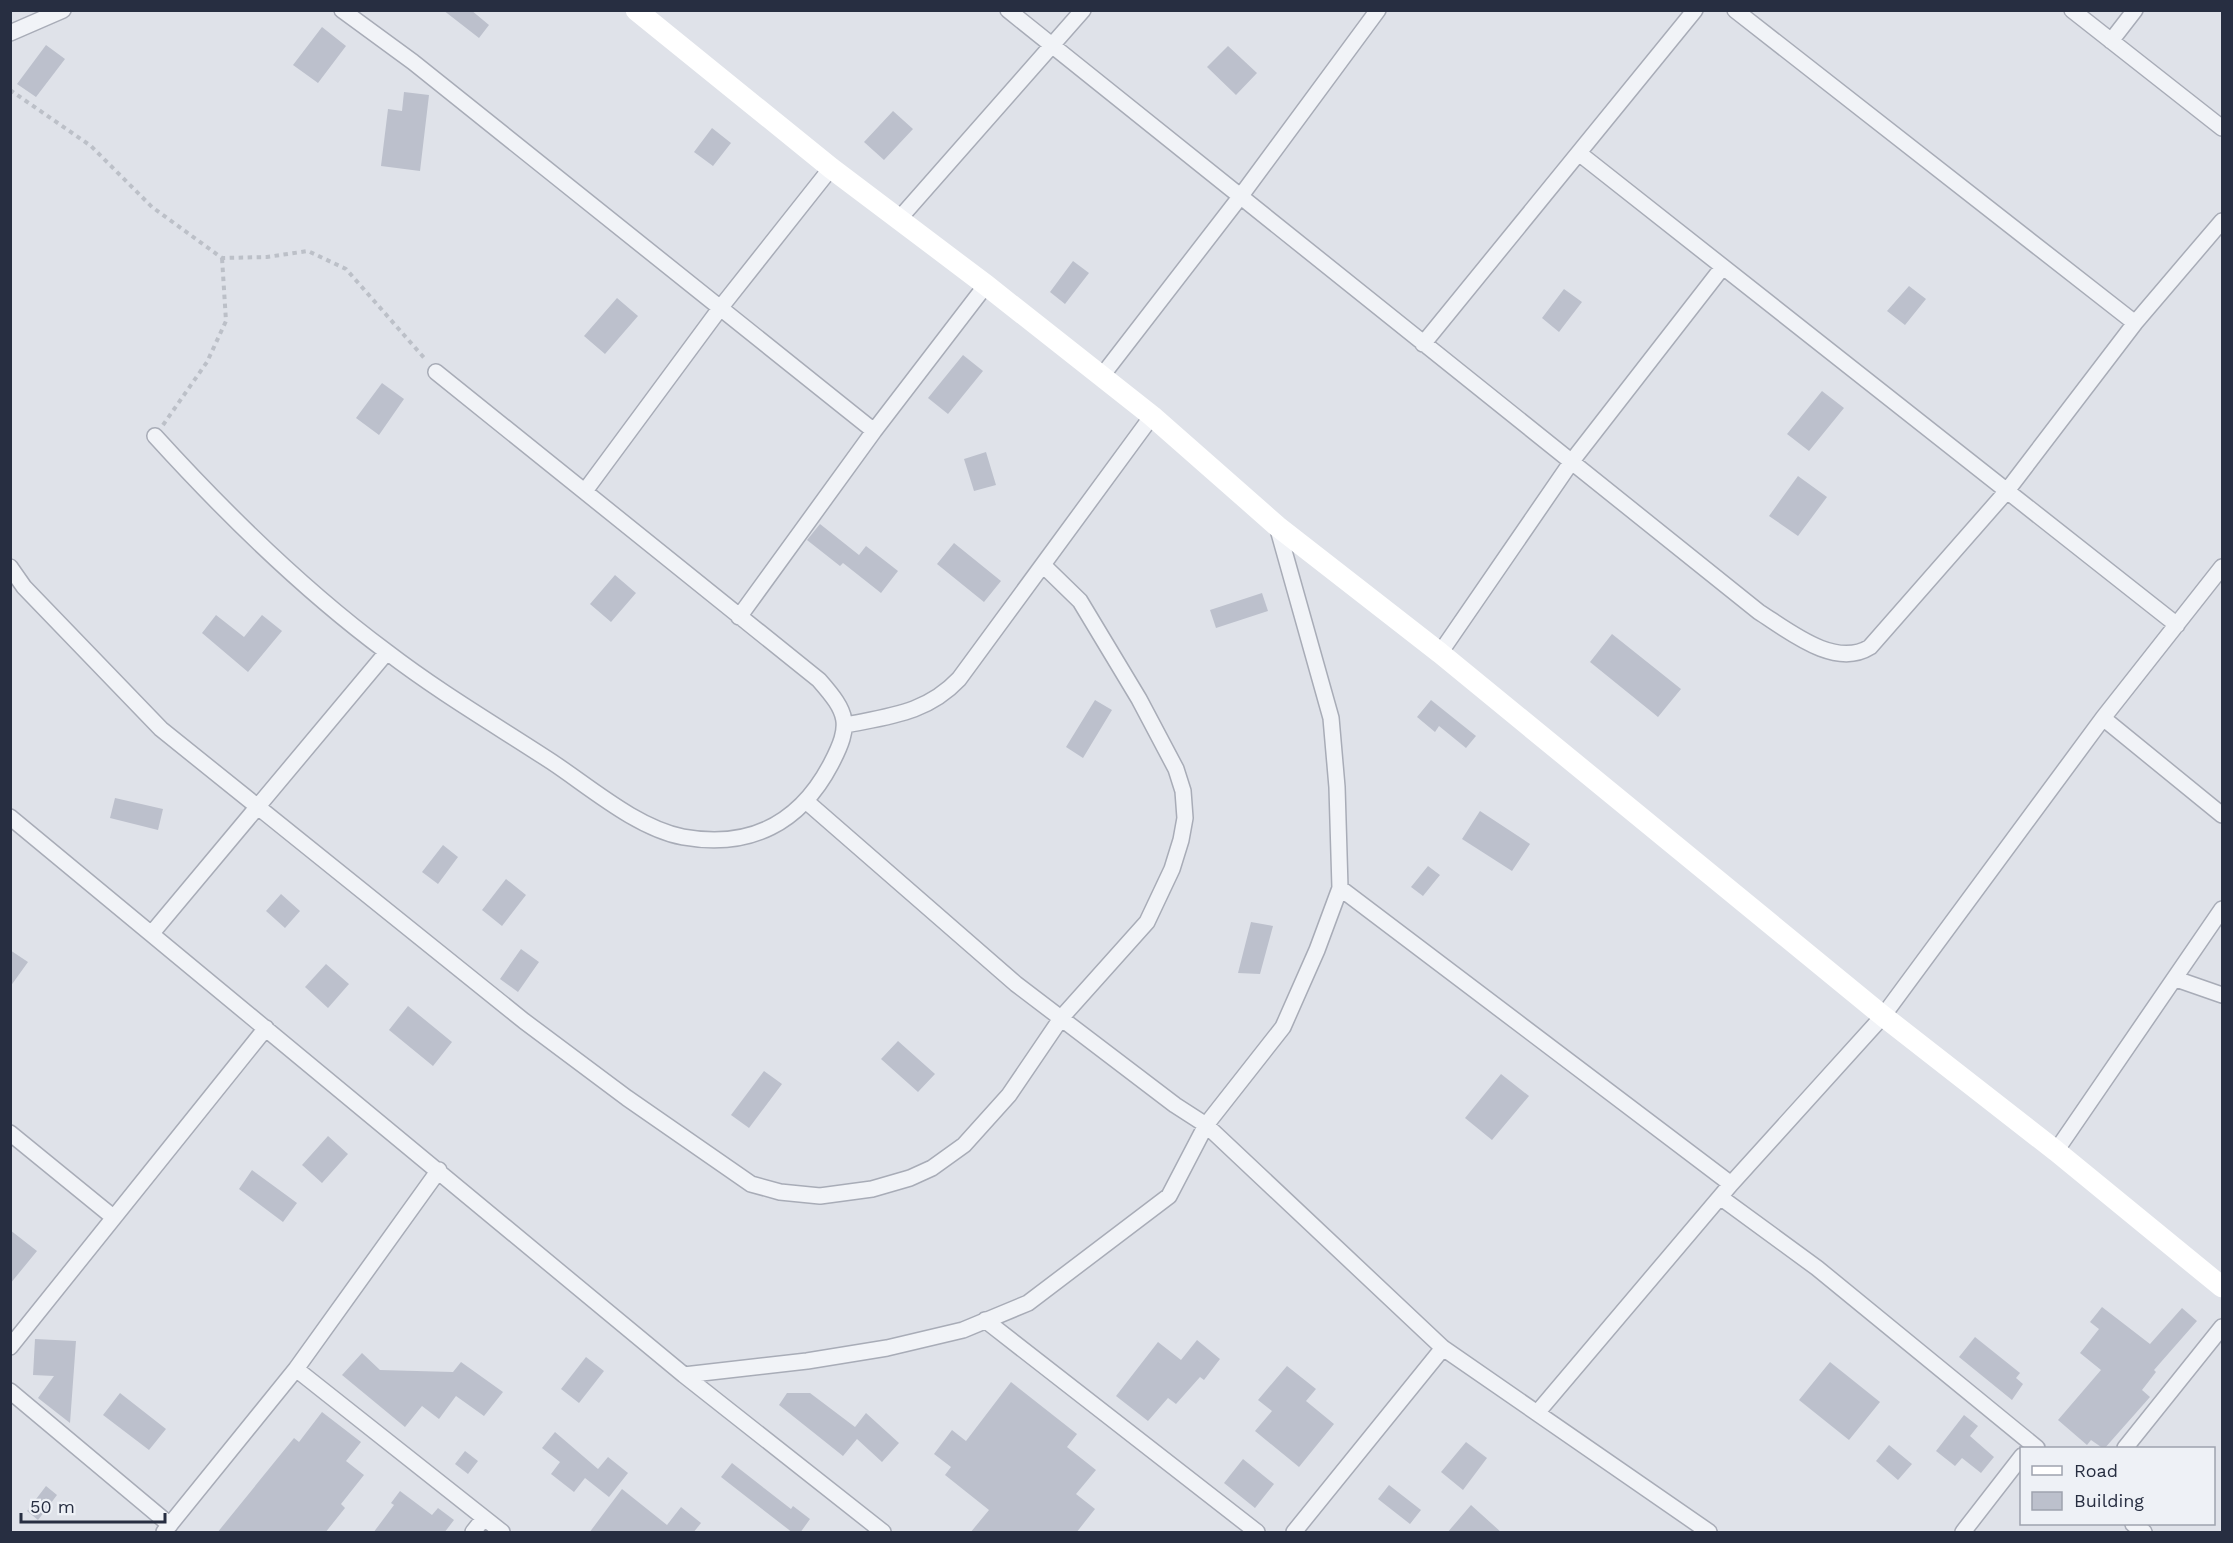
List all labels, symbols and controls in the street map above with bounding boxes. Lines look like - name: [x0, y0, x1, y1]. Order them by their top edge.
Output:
- legend: [2020, 1447, 2215, 1525]
- text: Road: [2074, 1460, 2118, 1481]
- scale bar: [21, 1486, 165, 1524]
- text: Building: [2074, 1490, 2144, 1511]
- text: 50 m: [30, 1496, 75, 1517]

